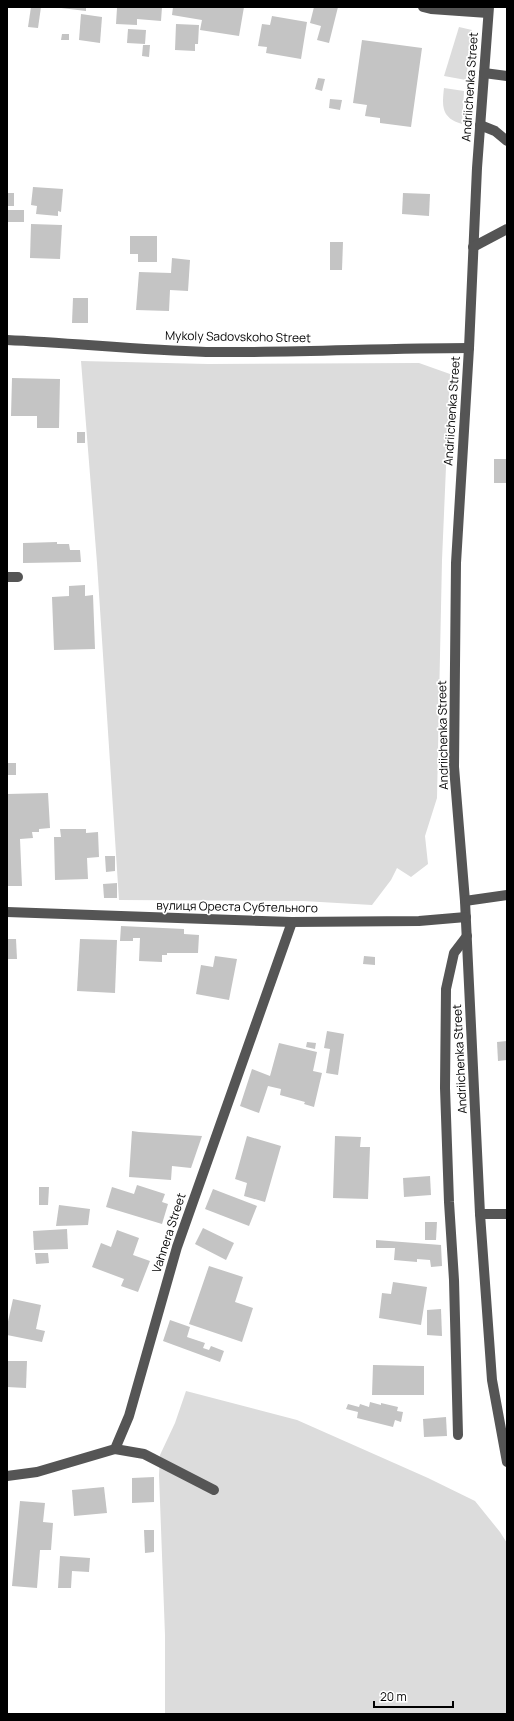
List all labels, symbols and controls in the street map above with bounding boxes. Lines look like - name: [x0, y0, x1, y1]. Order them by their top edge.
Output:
- street label: Andriichenka Street: [457, 31, 482, 142]
- street label: Mykoly Sadovskoho Street: [165, 327, 311, 346]
- street label: Andriichenka Street: [439, 355, 464, 466]
- street label: Andriichenka Street: [433, 680, 452, 790]
- street label: вулиця Ореста Субтельного: [156, 897, 318, 916]
- street label: Andriichenka Street: [448, 1004, 471, 1114]
- street label: Vahnera Street: [148, 1191, 189, 1275]
- scale bar: [374, 1683, 453, 1709]
- text: 20 m: [380, 1688, 407, 1705]

